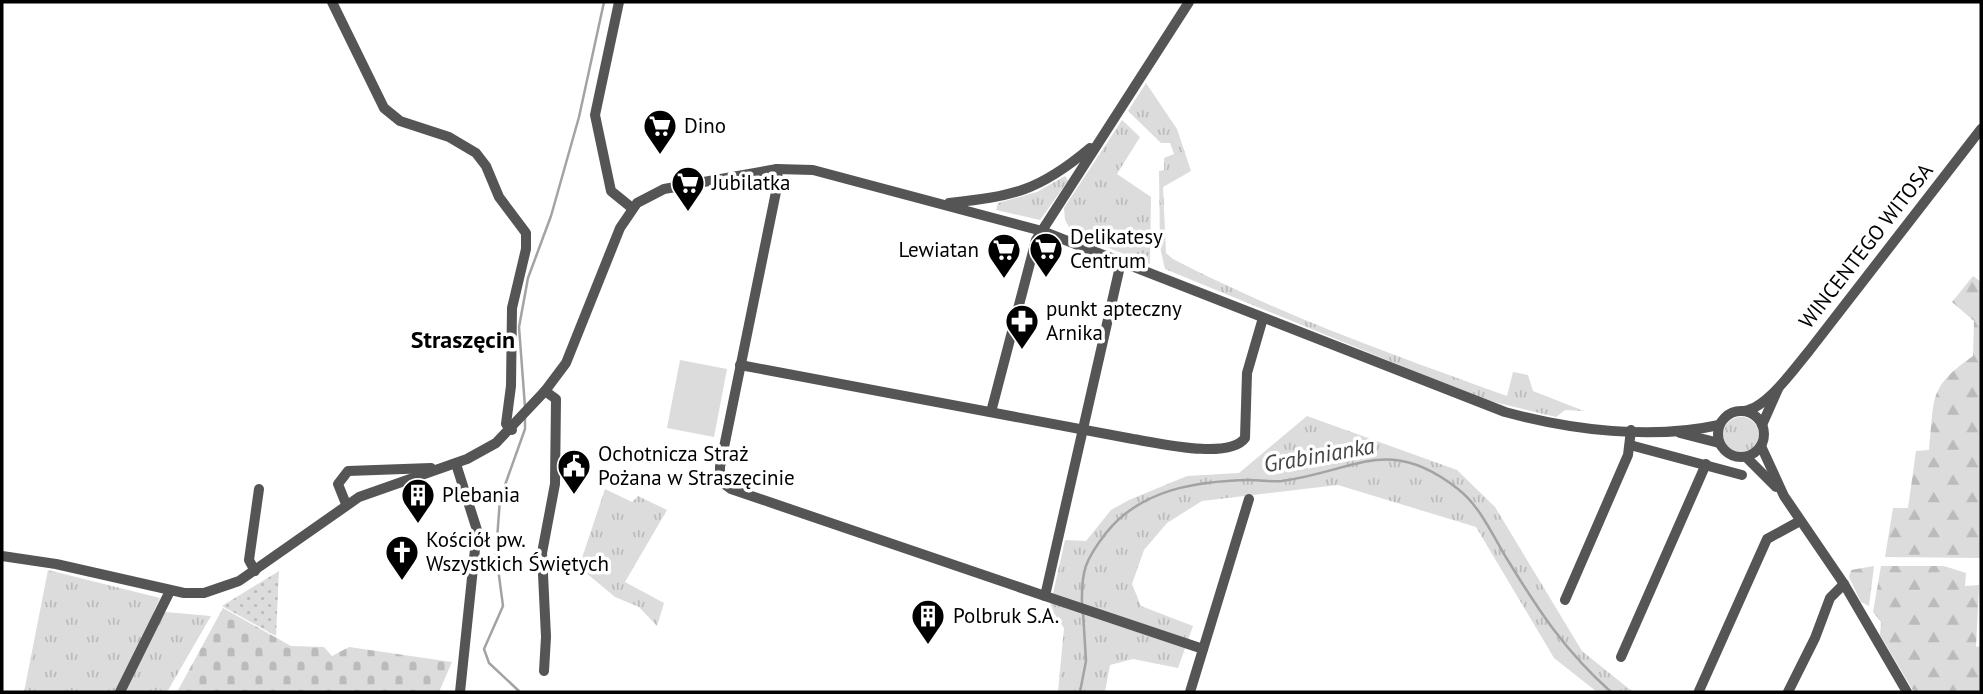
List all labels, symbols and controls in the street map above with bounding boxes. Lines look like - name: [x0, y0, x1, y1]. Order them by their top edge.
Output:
- supermarket icon: Dino: [641, 107, 679, 156]
- place label: Dino: [684, 112, 726, 139]
- street label: WINCENTEGO WITOSA: [1793, 157, 1939, 334]
- supermarket icon: Jubilatka: [669, 164, 707, 213]
- place label: Jubilatka: [711, 169, 791, 196]
- place label: Delikatesy Centrum: [1070, 223, 1163, 274]
- supermarket icon: Delikatesy Centrum: [1027, 230, 1065, 279]
- supermarket icon: Lewiatan: [985, 231, 1023, 280]
- place label: Lewiatan: [898, 236, 979, 263]
- place label: punkt apteczny Arnika: [1046, 295, 1182, 346]
- pharmacy icon: punkt apteczny Arnika: [1003, 302, 1041, 351]
- district label: Straszęcin: [411, 324, 515, 355]
- water label: Grabinianka: [1261, 430, 1377, 479]
- place label: Ochotnicza Straż Pożana w Straszęcinie: [598, 440, 795, 491]
- public building icon: Ochotnicza Straż Pożana w Straszęcinie: [555, 447, 593, 496]
- building icon: Plebania: [399, 476, 437, 525]
- place label: Plebania: [442, 481, 520, 508]
- place label: Kościół pw. Wszystkich Świętych: [426, 526, 609, 577]
- church icon: Kościół pw. Wszystkich Świętych: [383, 533, 421, 582]
- building icon: Polbruk S.A.: [909, 597, 947, 646]
- place label: Polbruk S.A.: [953, 602, 1059, 629]

